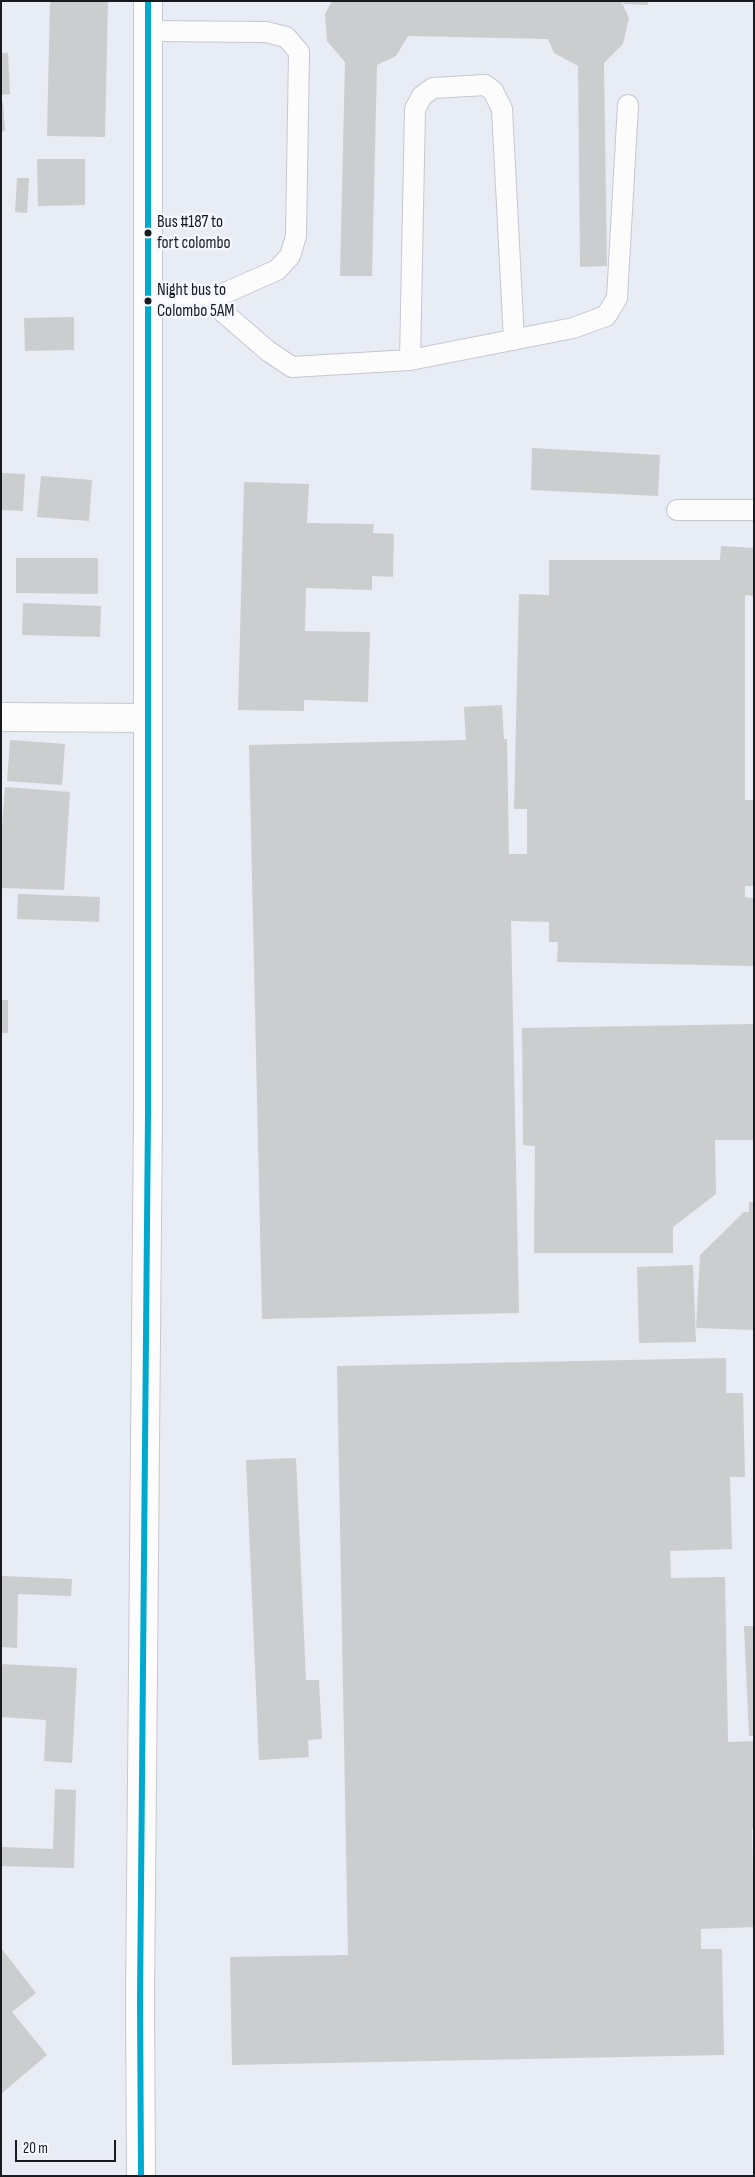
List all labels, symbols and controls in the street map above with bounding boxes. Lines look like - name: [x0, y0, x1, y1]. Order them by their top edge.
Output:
- place label: Bus #187 to fort colombo: [157, 213, 231, 253]
- marker: Bus #187 to fort colombo: [143, 228, 153, 238]
- place label: Night bus to Colombo 5AM: [157, 281, 234, 321]
- marker: Night bus to Colombo 5AM: [143, 296, 153, 306]
- scale bar: [18, 2130, 119, 2162]
- text: 20 m: [23, 2139, 48, 2158]

